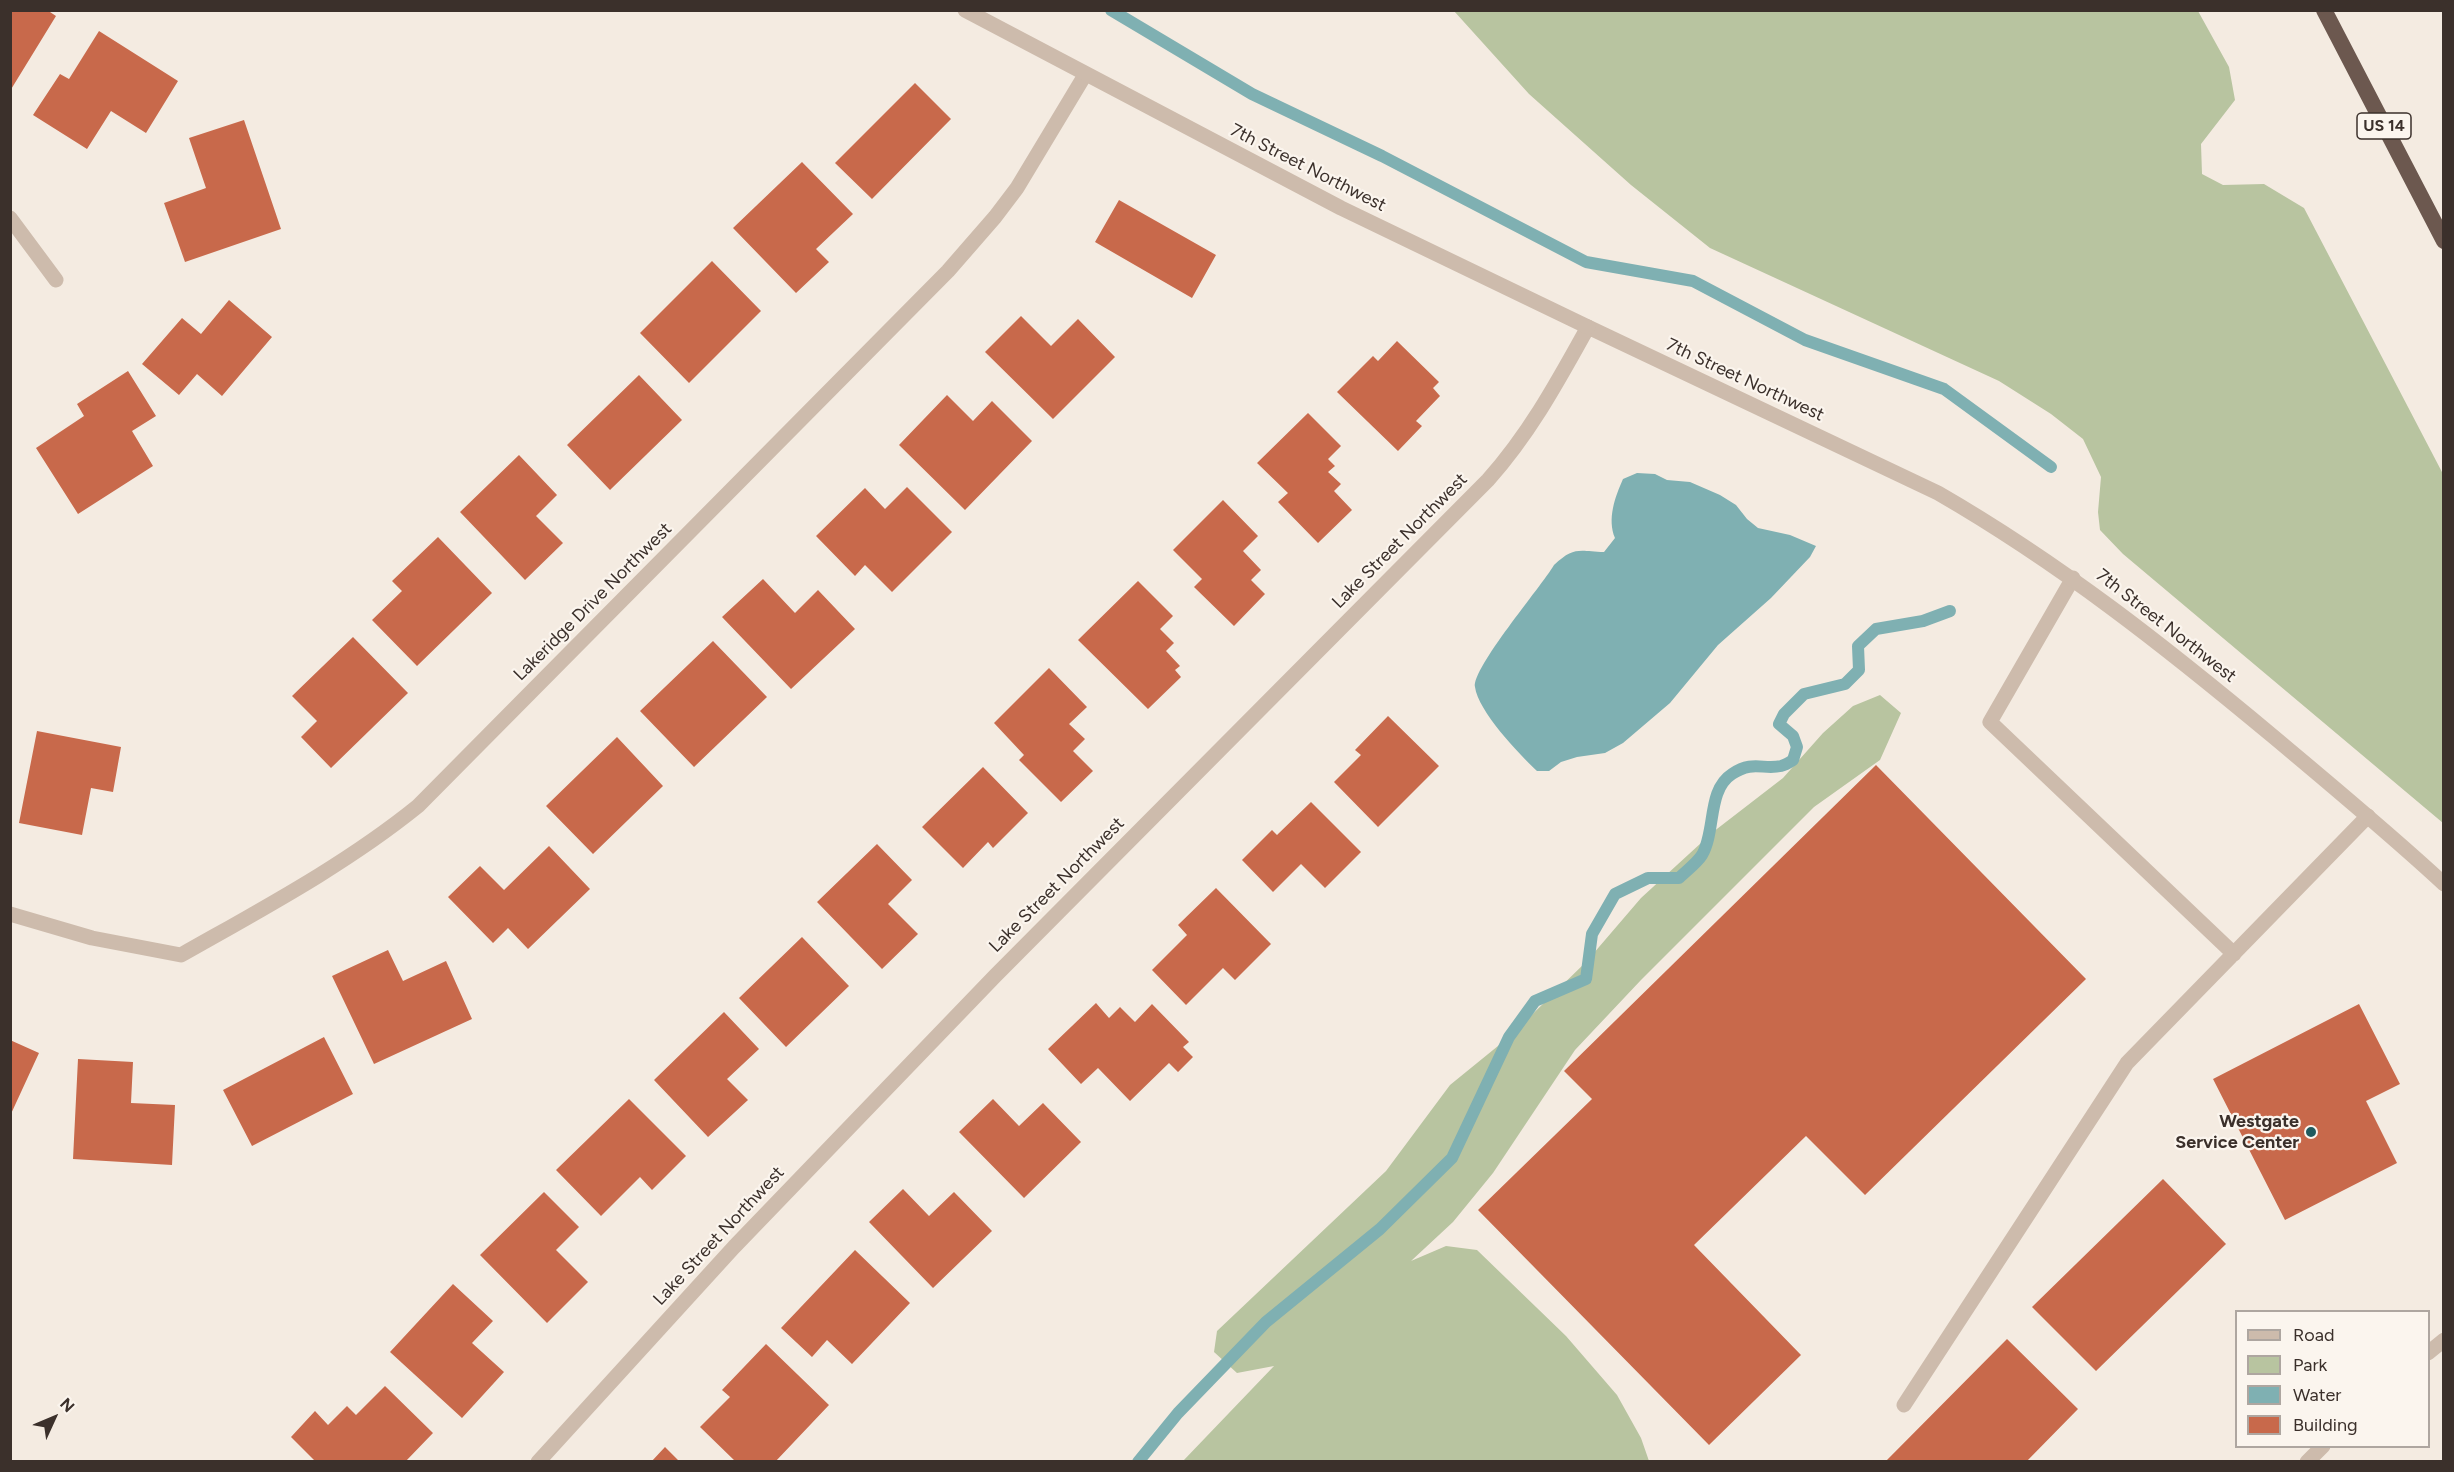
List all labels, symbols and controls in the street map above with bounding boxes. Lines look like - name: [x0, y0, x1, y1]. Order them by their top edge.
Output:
- road number: US 14: [2357, 113, 2411, 139]
- street label: 7th Street Northwest: [1227, 119, 1389, 217]
- street label: 7th Street Northwest: [1663, 334, 1827, 426]
- street label: Lake Street Northwest: [1328, 469, 1472, 613]
- street label: Lakeridge Drive Northwest: [509, 518, 677, 686]
- street label: 7th Street Northwest: [2092, 565, 2240, 687]
- street label: Lake Street Northwest: [985, 813, 1129, 957]
- place label: Westgate Service Center: [2175, 1111, 2299, 1154]
- marker: Westgate Service Center: [2304, 1125, 2318, 1139]
- street label: Lake Street Northwest: [649, 1162, 789, 1310]
- legend: [2235, 1310, 2430, 1448]
- text: Road: [2293, 1324, 2334, 1346]
- text: Park: [2293, 1354, 2327, 1376]
- text: Water: [2293, 1384, 2341, 1406]
- north arrow: [24, 1388, 84, 1448]
- text: N: [56, 1394, 78, 1416]
- text: Building: [2293, 1414, 2358, 1436]

